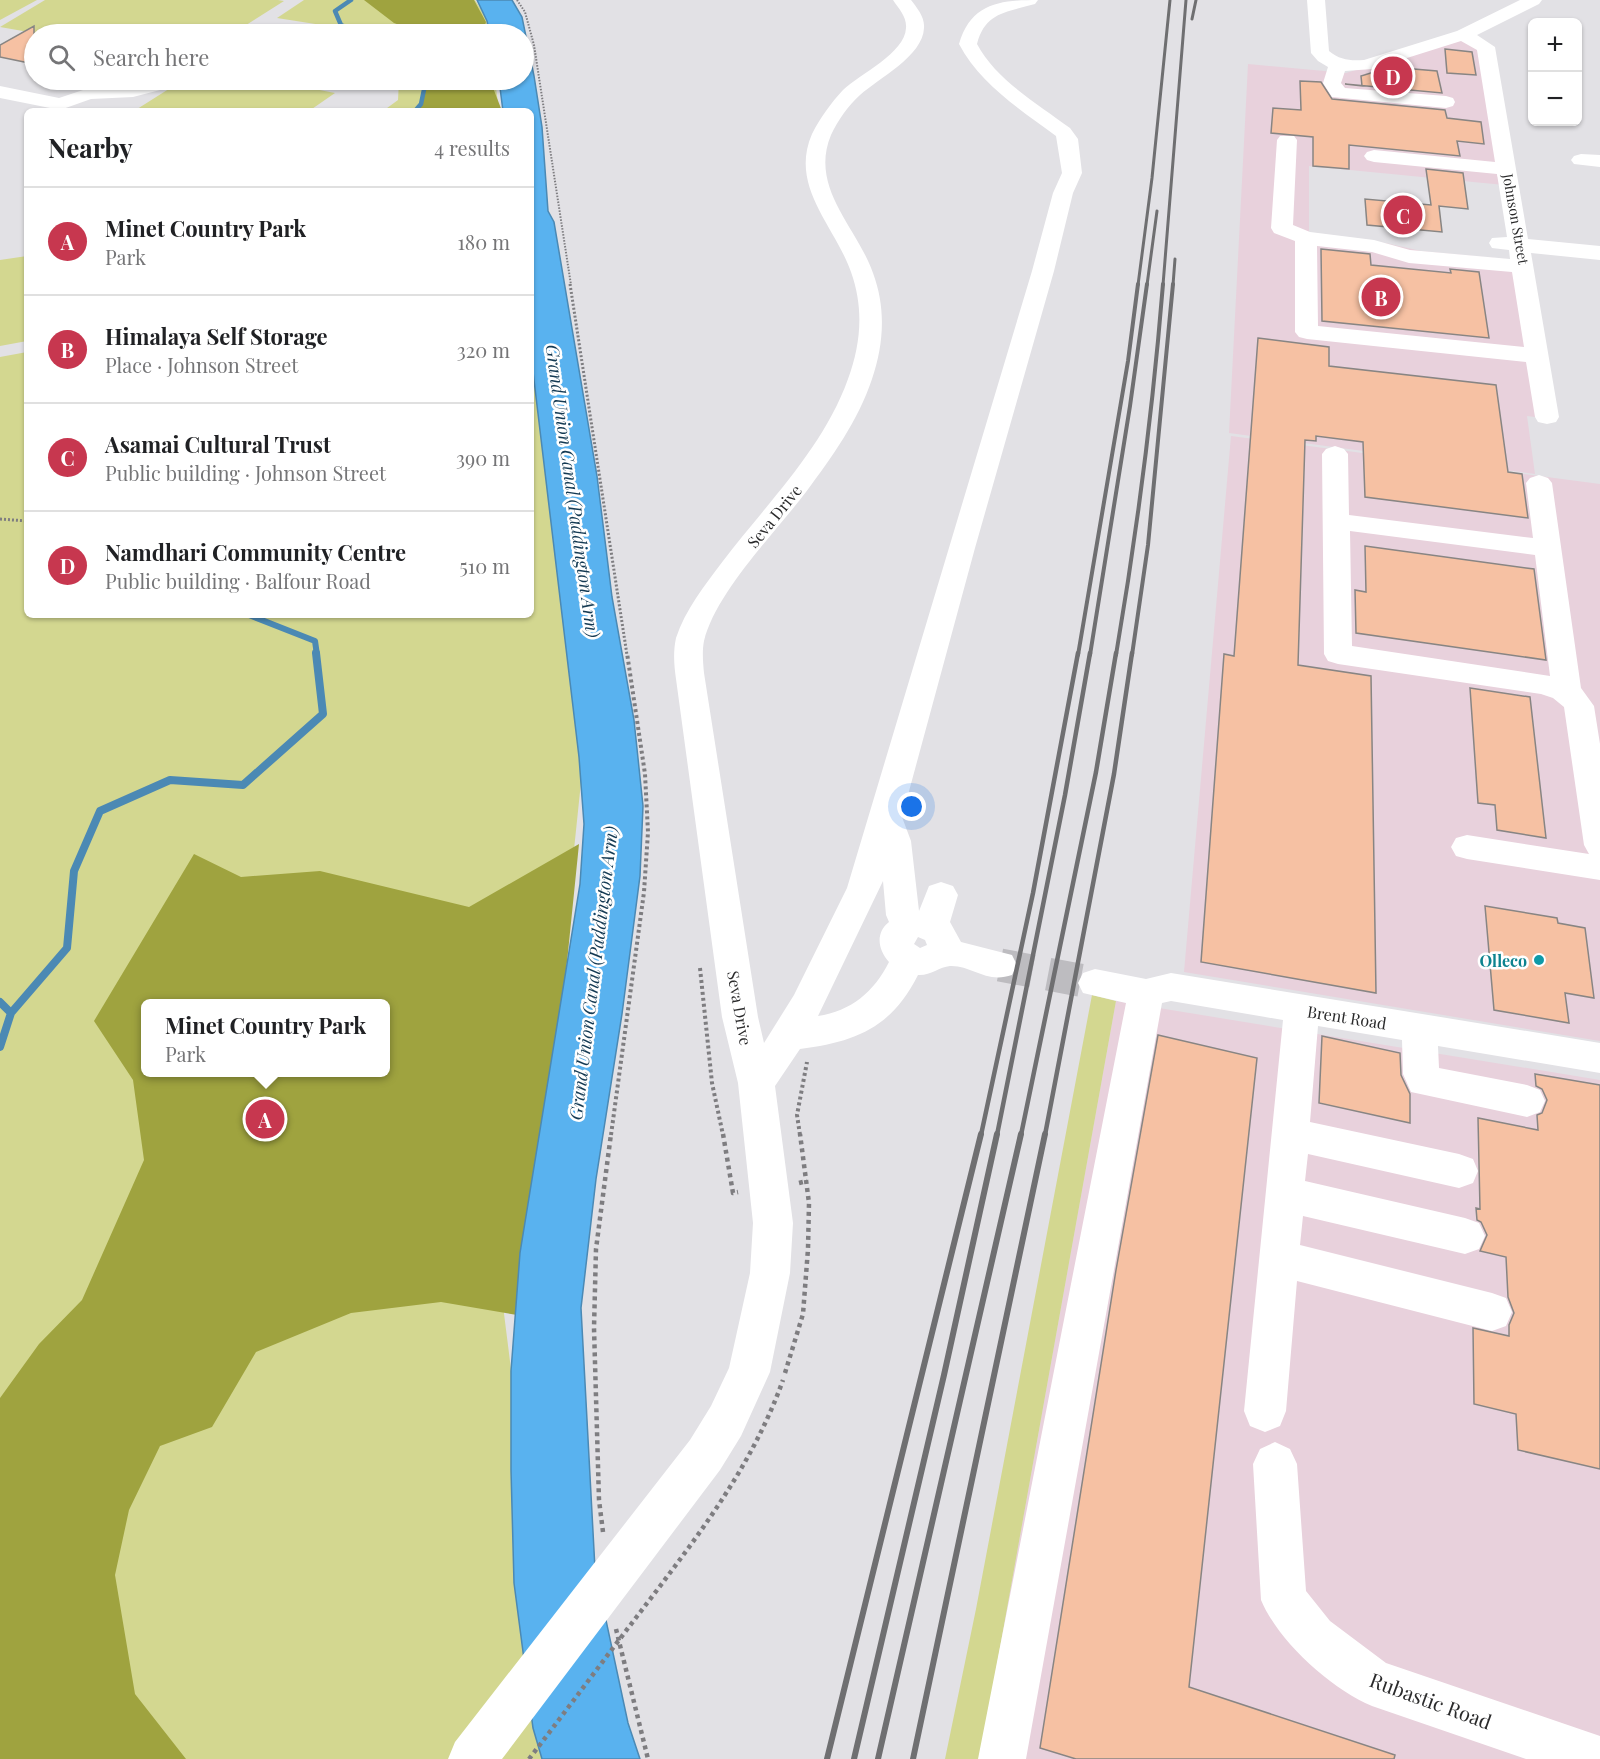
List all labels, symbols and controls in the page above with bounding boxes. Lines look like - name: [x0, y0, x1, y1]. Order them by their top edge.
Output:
- map controls: [1528, 18, 1582, 126]
- button: +: [1528, 18, 1582, 72]
- search box: [24, 24, 534, 90]
- icon: search: [45, 41, 78, 74]
- text: Search here: [93, 42, 209, 72]
- pin: D: [1374, 54, 1412, 98]
- button: −: [1528, 72, 1582, 126]
- text: Nearby: [48, 130, 133, 165]
- text: 4 results: [434, 134, 510, 161]
- street label: Johnson Street: [1498, 171, 1534, 267]
- pin: C: [1384, 192, 1422, 238]
- text: Minet Country Park: [105, 213, 306, 243]
- text: A: [61, 228, 74, 255]
- text: 180 m: [457, 228, 510, 255]
- text: Park: [105, 243, 146, 270]
- pin: B: [1362, 274, 1400, 320]
- text: Himalaya Self Storage: [105, 321, 328, 351]
- text: B: [61, 336, 74, 363]
- text: 320 m: [457, 336, 510, 363]
- water label: Grand Union Canal (Paddington Arm): [541, 343, 605, 639]
- text: Place · Johnson Street: [105, 351, 298, 378]
- text: Asamai Cultural Trust: [105, 429, 331, 459]
- text: C: [60, 444, 75, 471]
- text: 390 m: [456, 444, 510, 471]
- text: Public building · Johnson Street: [105, 459, 386, 486]
- street label: Seva Drive: [742, 480, 806, 552]
- text: Namdhari Community Centre: [105, 537, 406, 567]
- text: D: [60, 552, 75, 579]
- text: 510 m: [460, 552, 510, 579]
- text: Public building · Balfour Road: [105, 567, 371, 594]
- your location: [897, 792, 926, 821]
- water label: Grand Union Canal (Paddington Arm): [563, 825, 623, 1121]
- place label: Olleco: [1480, 950, 1527, 971]
- marker: Olleco: [1532, 953, 1546, 967]
- street label: Seva Drive: [723, 969, 757, 1047]
- popup: [141, 999, 390, 1077]
- street label: Brent Road: [1306, 1000, 1388, 1034]
- text: Minet Country Park: [165, 1010, 366, 1040]
- text: Park: [165, 1040, 206, 1067]
- pin: A: [246, 1096, 284, 1142]
- street label: Rubastic Road: [1366, 1665, 1496, 1735]

